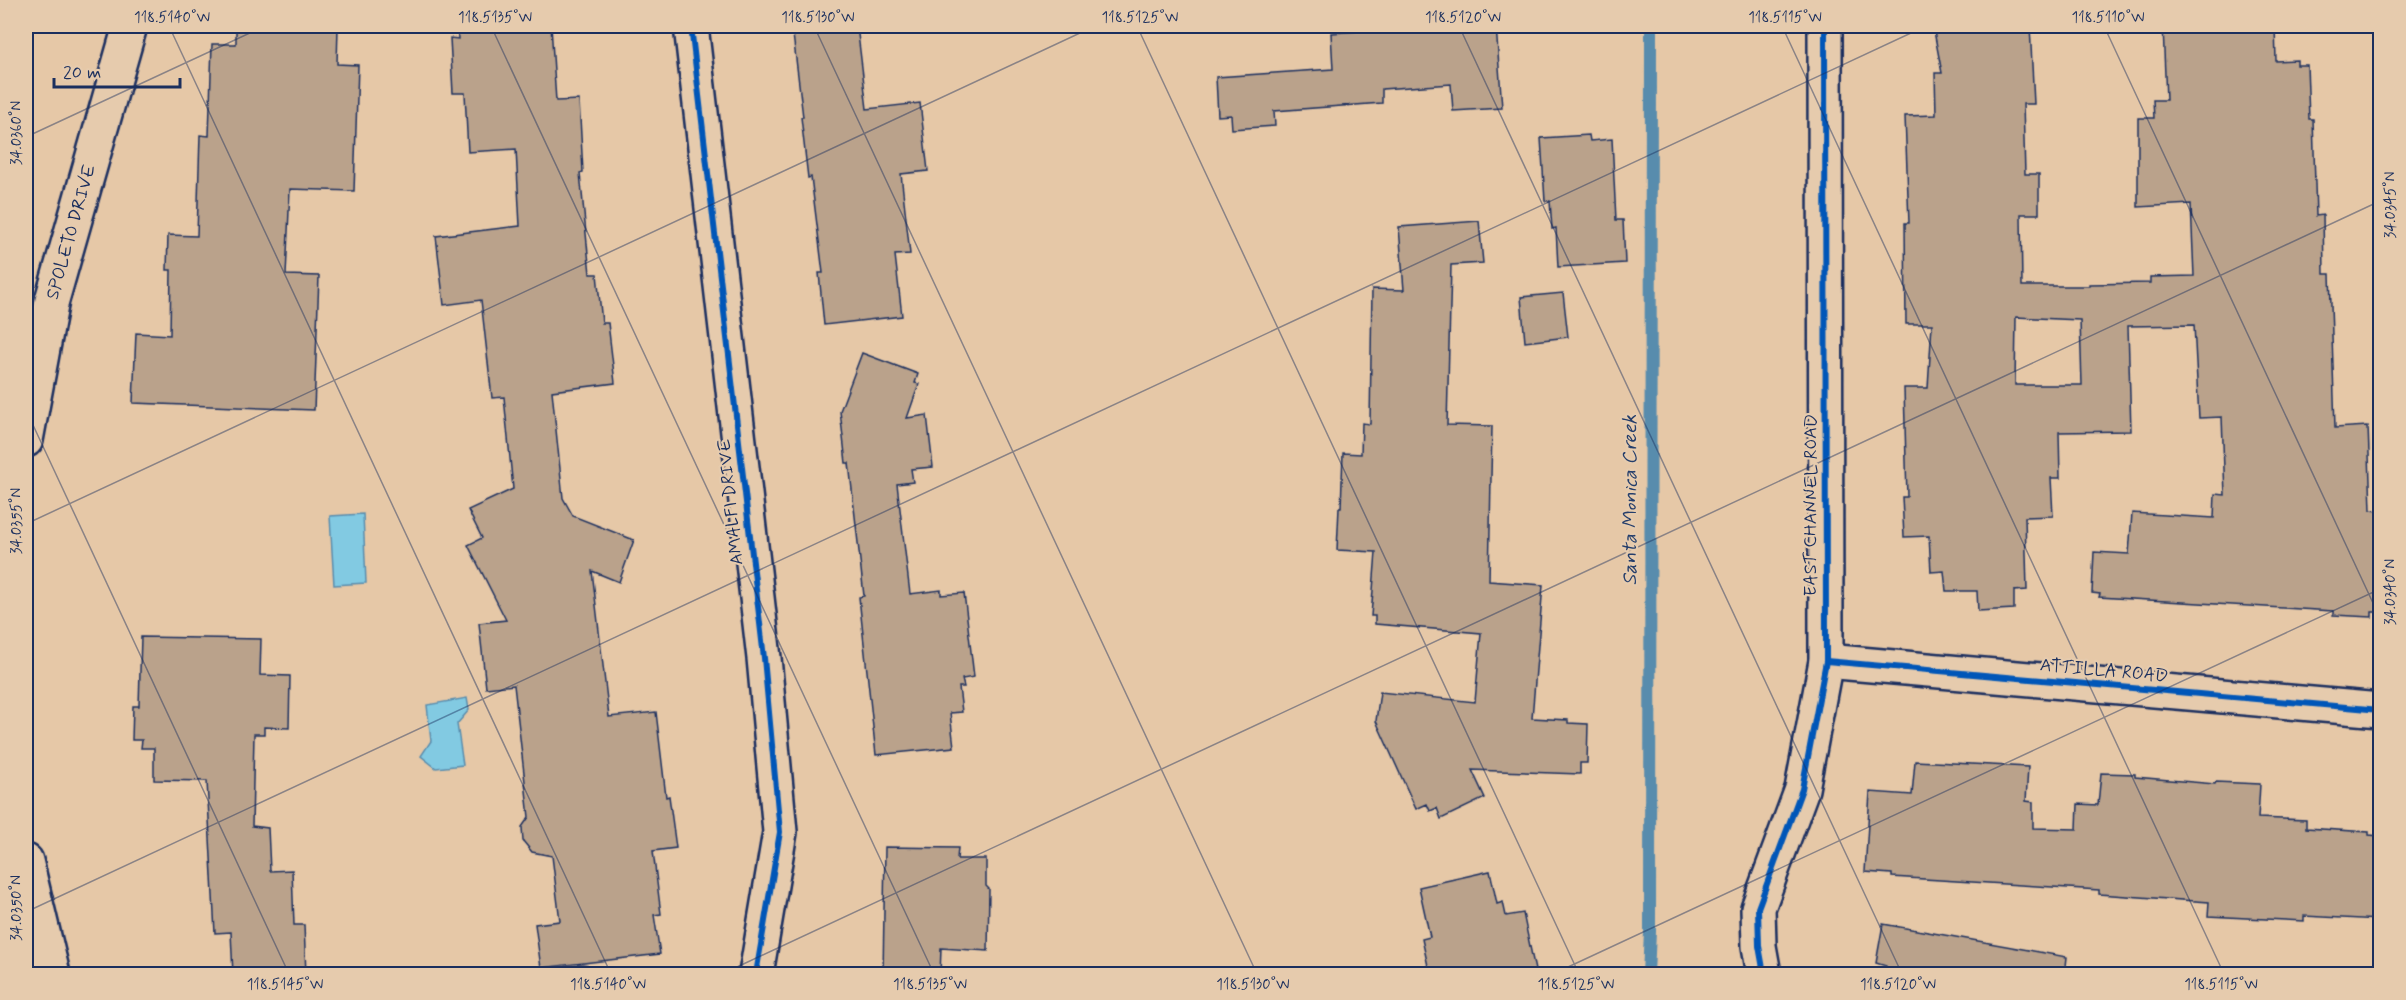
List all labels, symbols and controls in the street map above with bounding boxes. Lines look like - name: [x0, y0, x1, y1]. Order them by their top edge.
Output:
- text: 118.5140°W: [134, 8, 210, 28]
- text: 118.5135°W: [458, 8, 532, 28]
- text: 118.5130°W: [781, 8, 855, 28]
- text: 118.5125°W: [1102, 8, 1178, 28]
- text: 118.5120°W: [1425, 8, 1501, 28]
- text: 118.5115°W: [1748, 8, 1822, 28]
- text: 118.5110°W: [2071, 8, 2145, 28]
- scale bar: [54, 51, 180, 89]
- text: 20 m: [63, 61, 101, 85]
- text: 34.0360°N: [7, 101, 27, 165]
- street label: SPOLETO DRIVE: [41, 162, 102, 302]
- text: 34.0345°N: [2381, 171, 2401, 239]
- water label: Santa Monica Creek: [1617, 414, 1644, 585]
- street label: EAST CHANNEL ROAD: [1799, 414, 1823, 596]
- street label: AMALFI DRIVE: [712, 437, 750, 566]
- text: 34.0355°N: [7, 488, 27, 554]
- text: 34.0340°N: [2381, 559, 2401, 625]
- street label: ATTILLA ROAD: [2039, 653, 2169, 689]
- text: 34.0350°N: [7, 875, 27, 941]
- text: 118.5145°W: [247, 975, 323, 995]
- text: 118.5140°W: [570, 975, 646, 995]
- text: 118.5135°W: [893, 975, 967, 995]
- text: 118.5130°W: [1216, 975, 1290, 995]
- text: 118.5125°W: [1538, 975, 1614, 995]
- text: 118.5120°W: [1860, 975, 1936, 995]
- text: 118.5115°W: [2184, 975, 2258, 995]

